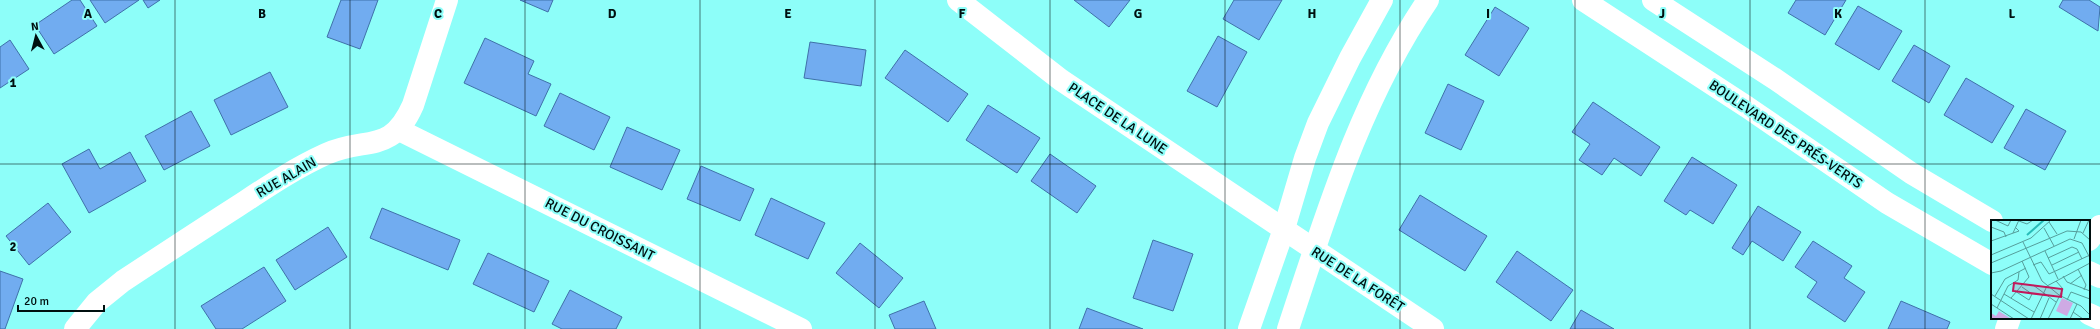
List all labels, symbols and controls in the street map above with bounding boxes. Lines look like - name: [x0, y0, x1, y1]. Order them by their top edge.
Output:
- text: A: [84, 6, 93, 22]
- text: B: [258, 6, 266, 22]
- text: C: [434, 6, 442, 22]
- text: D: [608, 6, 617, 22]
- text: E: [784, 6, 792, 22]
- text: F: [959, 6, 966, 22]
- text: G: [1134, 6, 1142, 22]
- text: H: [1308, 6, 1316, 22]
- text: I: [1486, 6, 1490, 22]
- text: J: [1659, 6, 1665, 22]
- text: K: [1834, 6, 1842, 22]
- text: L: [2009, 6, 2016, 22]
- north arrow: [16, 16, 56, 56]
- text: N: [30, 20, 39, 33]
- text: 1: [9, 75, 17, 91]
- street label: BOULEVARD DES PRÉS-VERTS: [1706, 77, 1866, 192]
- street label: PLACE DE LA LUNE: [1065, 79, 1170, 158]
- street label: RUE ALAIN: [253, 153, 319, 201]
- street label: RUE DU CROISSANT: [542, 195, 657, 264]
- inset map: [1991, 220, 2090, 319]
- text: 2: [9, 239, 17, 255]
- street label: RUE DE LA FORÊT: [1308, 243, 1407, 316]
- scale bar: [18, 287, 104, 313]
- text: 20 m: [24, 294, 49, 309]

